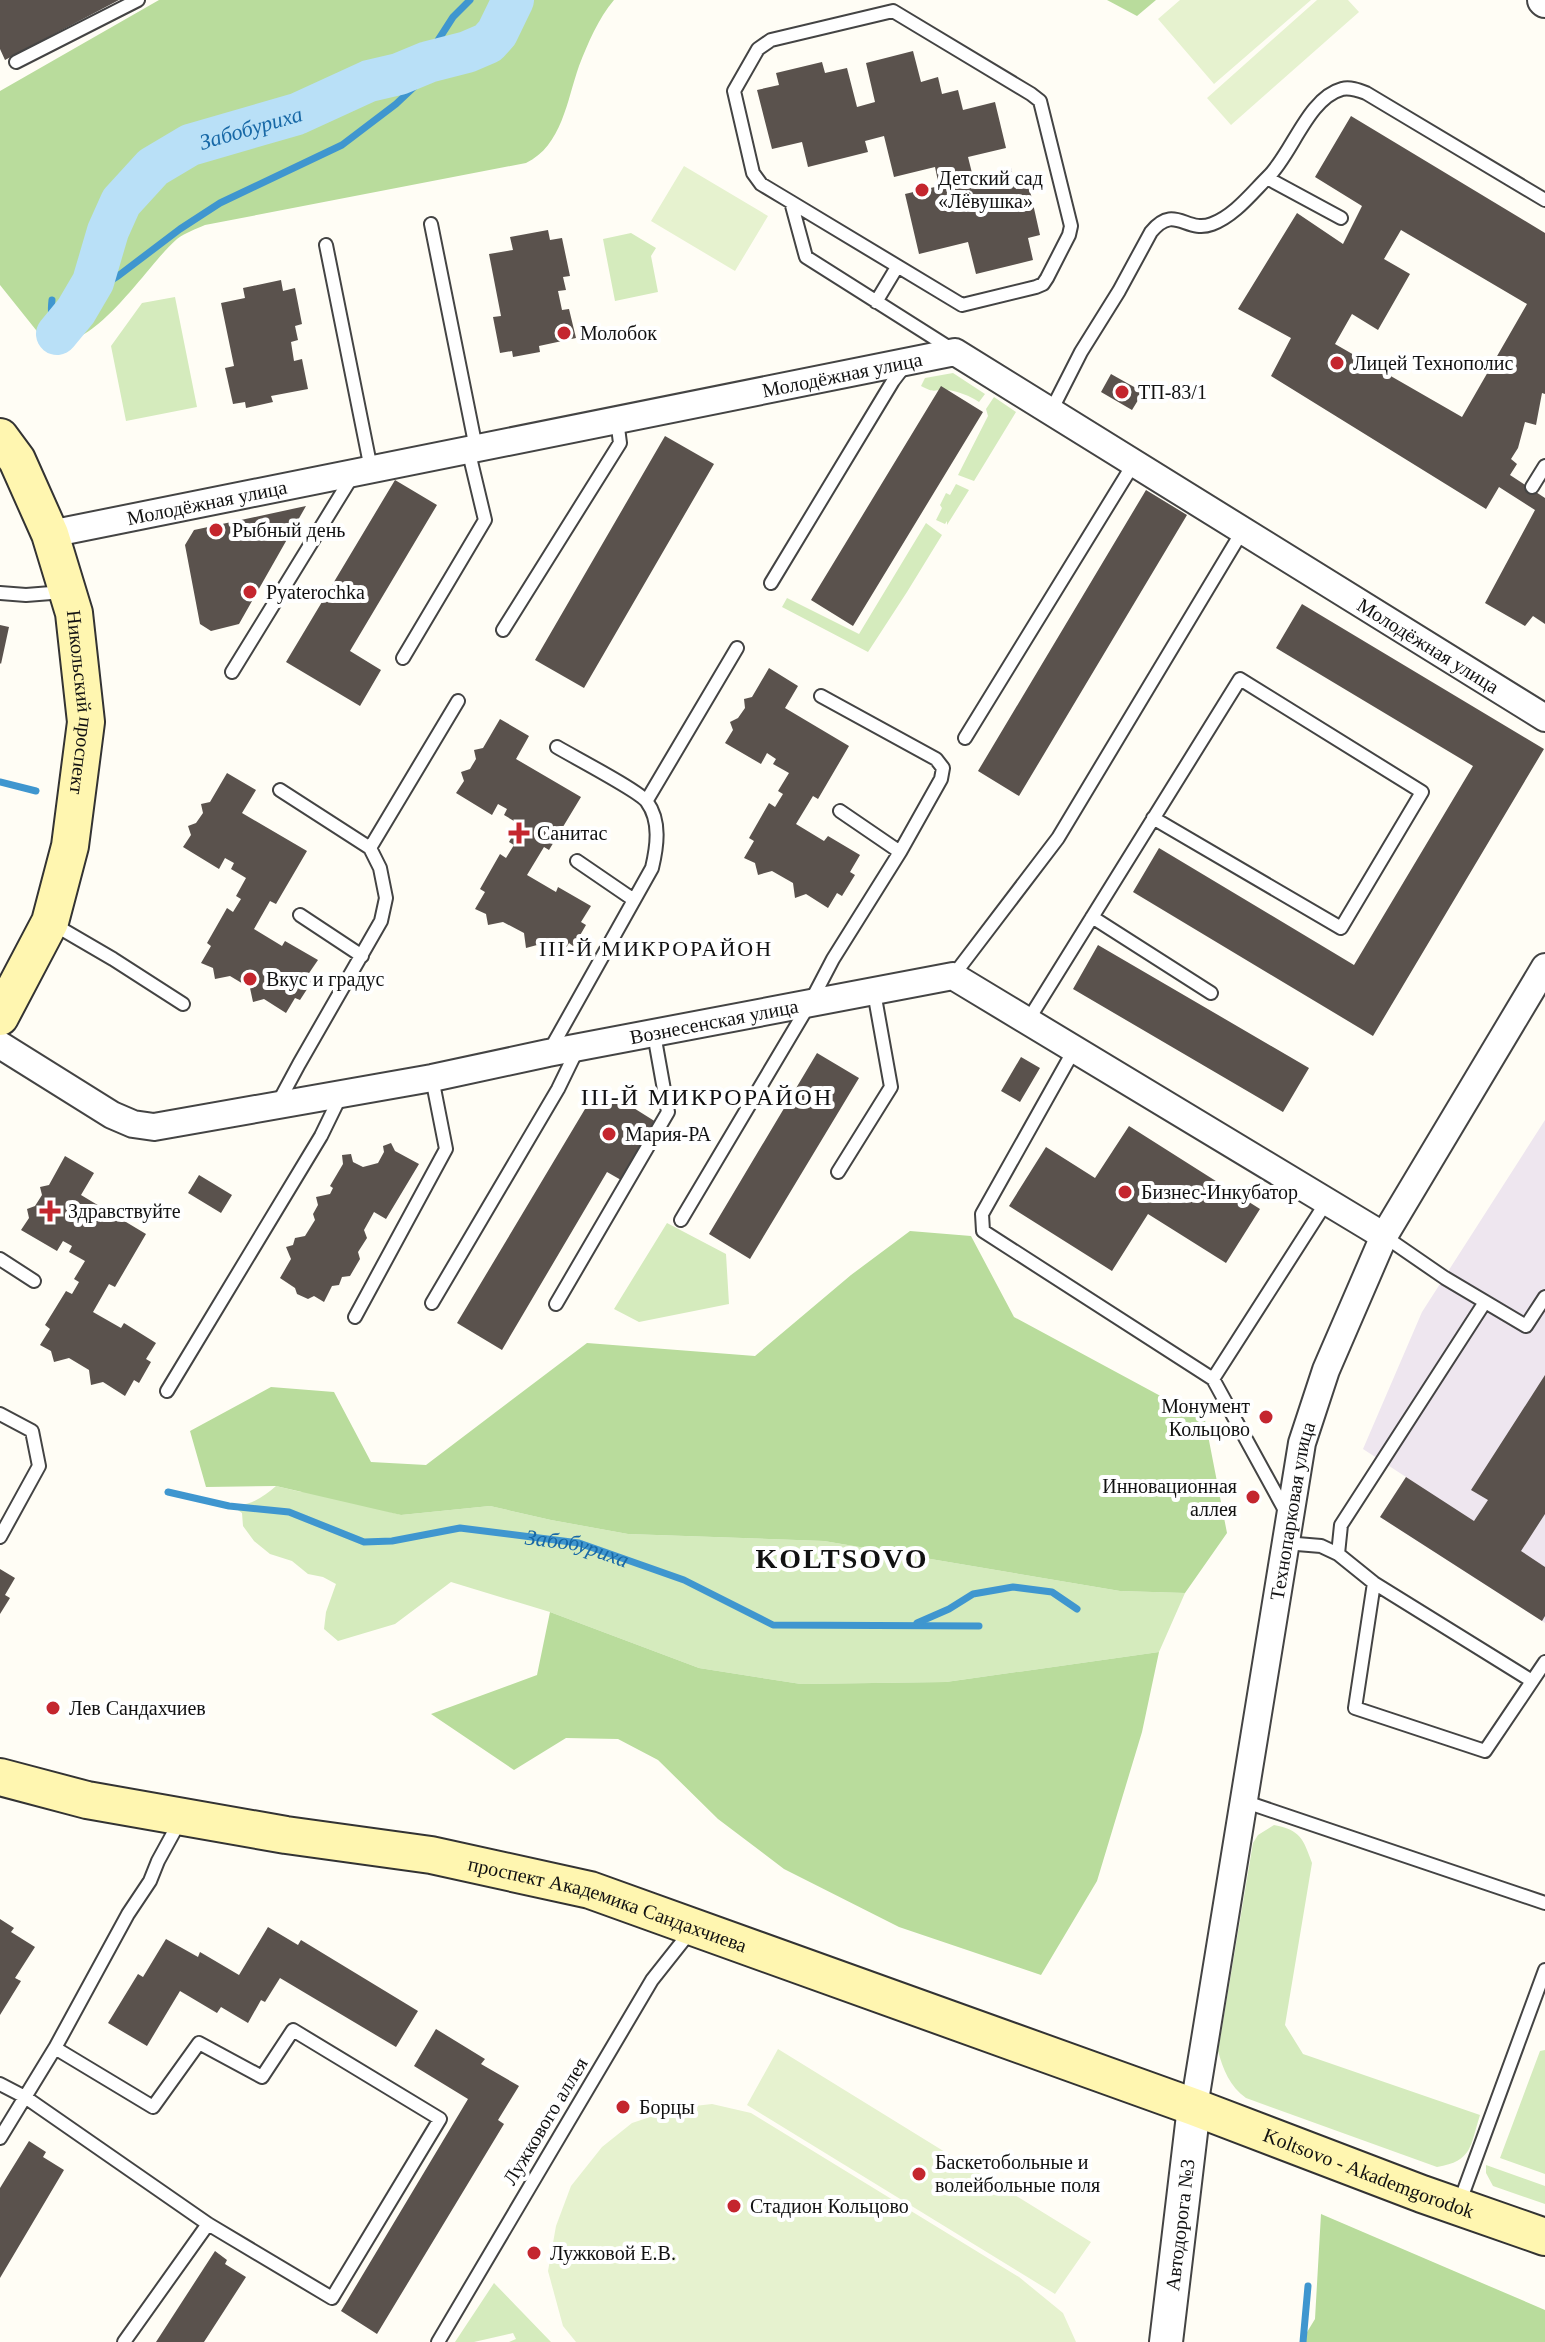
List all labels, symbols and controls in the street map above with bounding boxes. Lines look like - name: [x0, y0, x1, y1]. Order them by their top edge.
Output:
- water label: Забобуриха: [196, 101, 305, 155]
- place label: Детский сад «Лёвушка»: [938, 167, 1043, 213]
- marker: Детский сад «Лёвушка»: [913, 181, 931, 199]
- place label: Молобок: [580, 322, 657, 344]
- marker: Молобок: [555, 324, 573, 342]
- street label: Молодёжная улица: [760, 348, 924, 402]
- place label: Лицей Технополис: [1353, 352, 1513, 375]
- marker: Лицей Технополис: [1328, 354, 1346, 372]
- place label: ТП-83/1: [1138, 381, 1207, 403]
- marker: ТП-83/1: [1113, 383, 1131, 401]
- street label: Молодёжная улица: [125, 476, 289, 529]
- place label: Рыбный день: [232, 519, 345, 542]
- marker: Рыбный день: [207, 521, 225, 539]
- place label: Pyaterochka: [266, 581, 365, 604]
- marker: Pyaterochka: [241, 583, 259, 601]
- street label: Молодёжная улица: [1353, 593, 1503, 698]
- street label: Никольский проспект: [63, 609, 98, 796]
- marker: Санитас: [508, 822, 530, 844]
- place label: Санитас: [537, 822, 607, 844]
- district label: III-Й МИКРОРАЙОН: [539, 936, 773, 961]
- place label: Вкус и градус: [266, 968, 385, 991]
- marker: Вкус и градус: [241, 970, 259, 988]
- street label: Вознесенская улица: [628, 995, 800, 1048]
- district label: III-Й МИКРОРАЙОН: [581, 1084, 833, 1110]
- place label: Мария-РА: [625, 1123, 712, 1146]
- marker: Мария-РА: [600, 1125, 618, 1143]
- place label: Бизнес-Инкубатор: [1141, 1181, 1298, 1204]
- marker: Бизнес-Инкубатор: [1116, 1183, 1134, 1201]
- marker: Здравствуйте: [39, 1200, 61, 1222]
- place label: Здравствуйте: [68, 1200, 181, 1223]
- place label: Монумент Кольцово: [1161, 1395, 1250, 1441]
- marker: Монумент Кольцово: [1257, 1408, 1275, 1426]
- street label: Технопарковая улица: [1266, 1419, 1319, 1602]
- place label: Инновационная аллея: [1102, 1475, 1237, 1520]
- marker: Инновационная аллея: [1244, 1488, 1262, 1506]
- water label: Забобуриха: [524, 1524, 632, 1573]
- district label: KOLTSOVO: [755, 1543, 929, 1574]
- place label: Лев Сандахчиев: [69, 1697, 206, 1720]
- marker: Лев Сандахчиев: [44, 1699, 62, 1717]
- street label: проспект Академика Сандахчиева: [466, 1853, 750, 1956]
- street label: Лужкового аллея: [498, 2053, 592, 2189]
- place label: Борцы: [639, 2096, 695, 2119]
- marker: Борцы: [614, 2098, 632, 2116]
- street label: Koltsovo - Akademgorodok: [1260, 2124, 1477, 2222]
- place label: Баскетобольные и волейбольные поля: [935, 2151, 1100, 2196]
- street label: Автодорога №3: [1161, 2158, 1199, 2292]
- marker: Баскетобольные и волейбольные поля: [910, 2165, 928, 2183]
- place label: Стадион Кольцово: [750, 2195, 909, 2218]
- marker: Стадион Кольцово: [725, 2197, 743, 2215]
- place label: Лужковой Е.В.: [550, 2242, 676, 2265]
- marker: Лужковой Е.В.: [525, 2244, 543, 2262]

